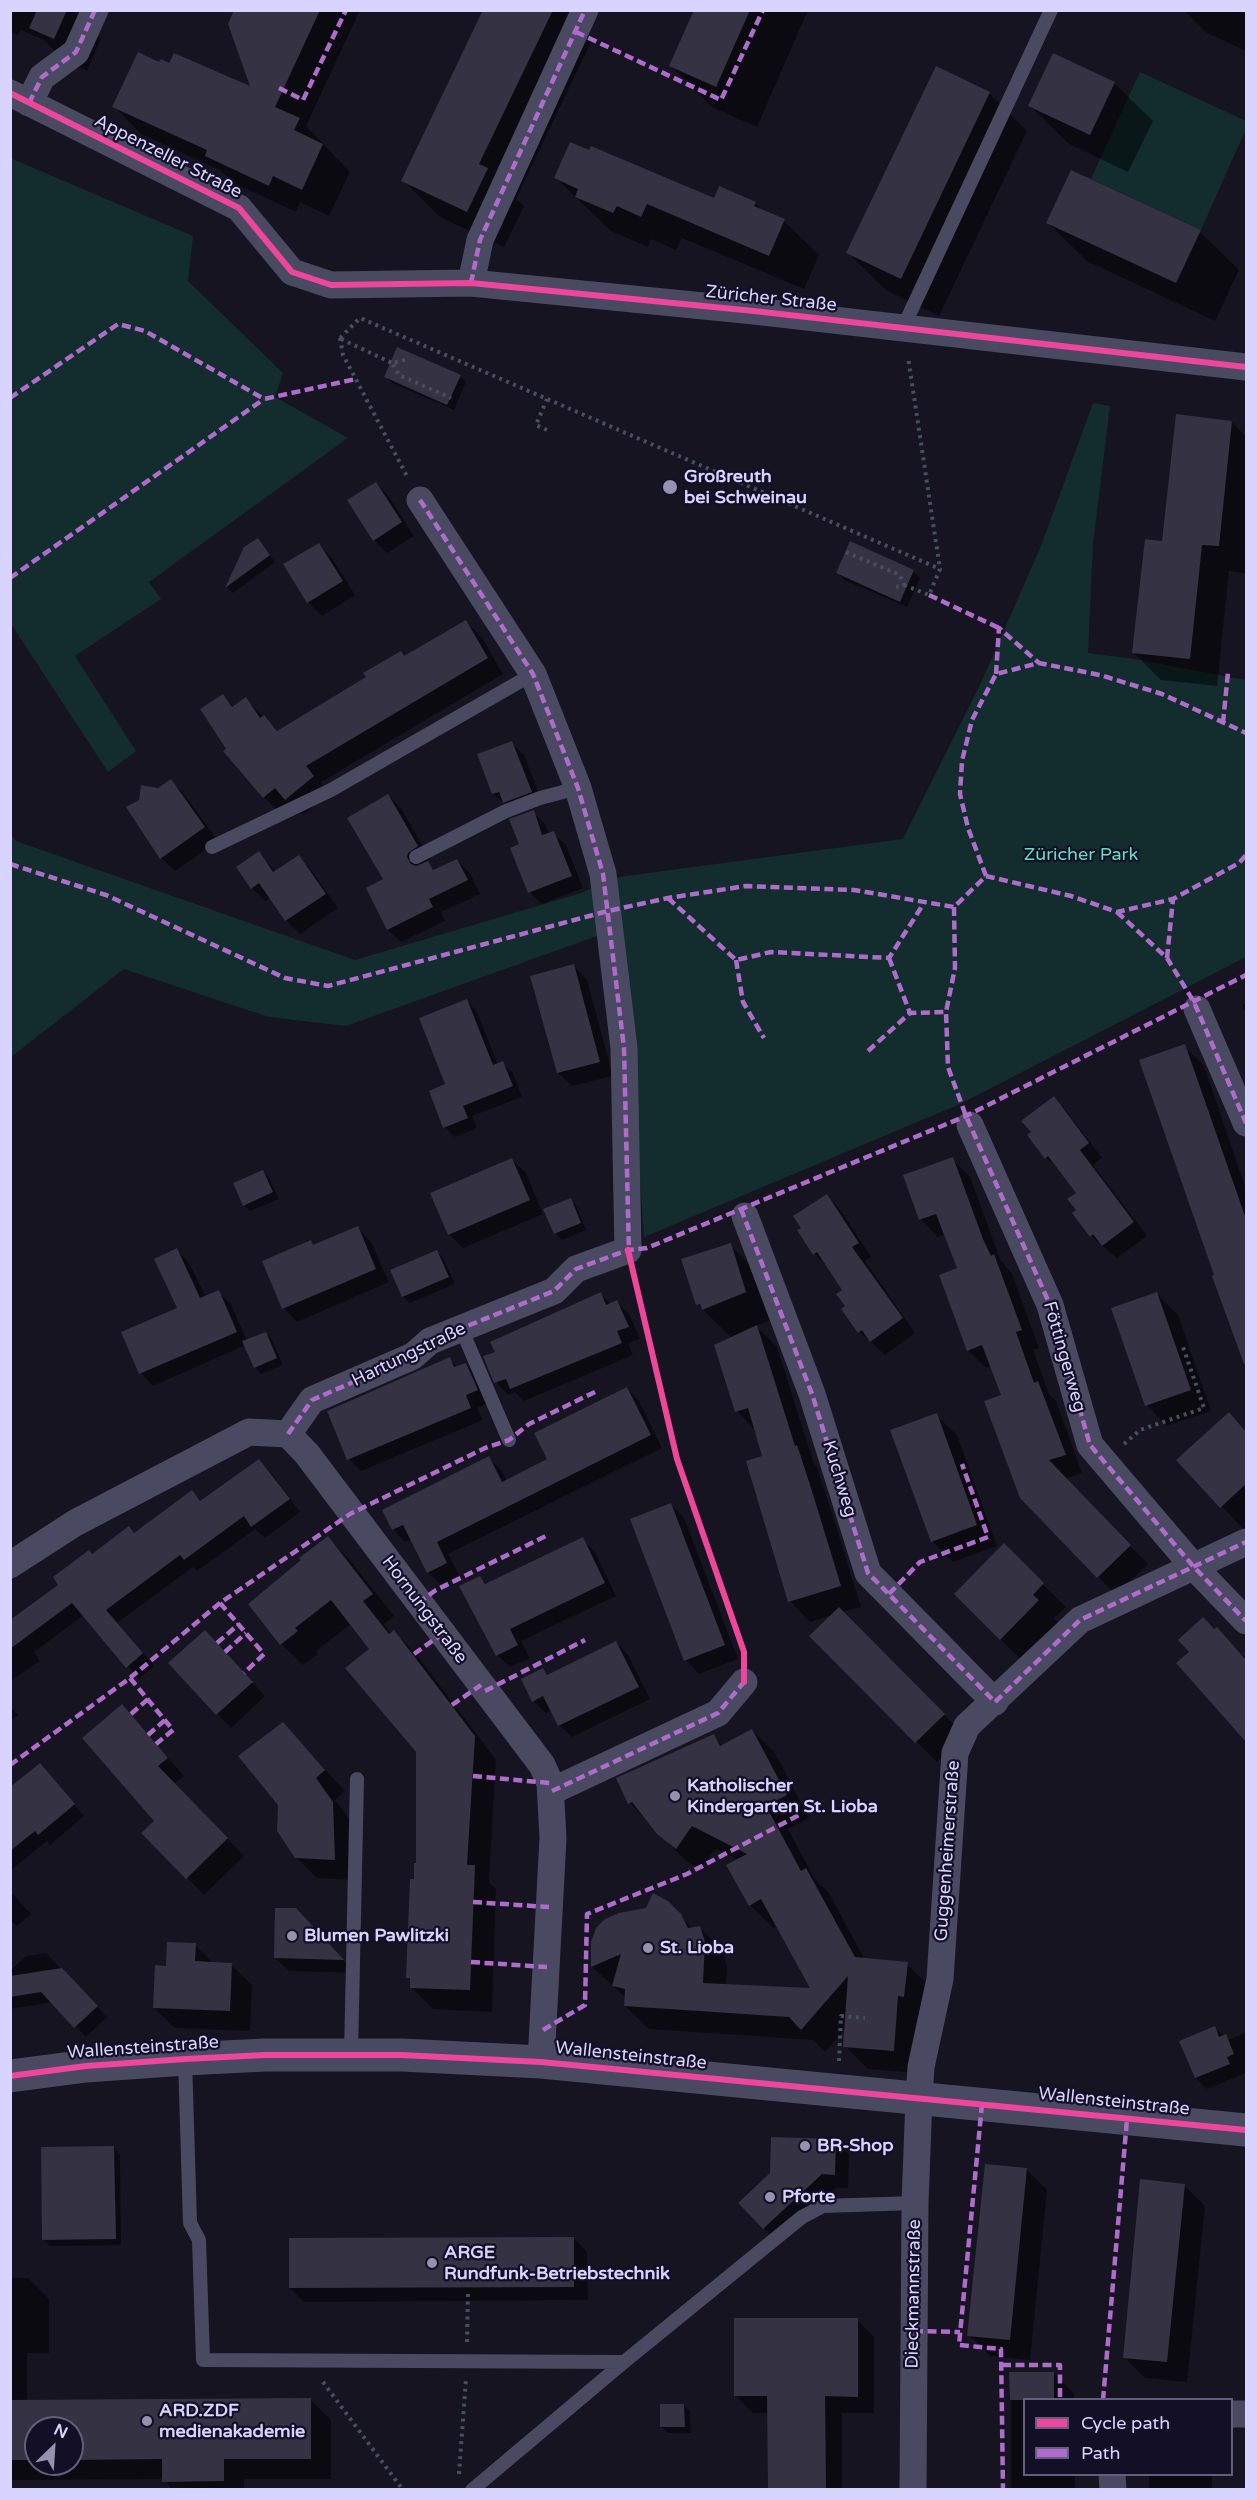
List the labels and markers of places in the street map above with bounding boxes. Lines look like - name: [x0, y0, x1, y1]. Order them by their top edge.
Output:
- place label: Großreuth bei Schweinau: [684, 466, 807, 508]
- marker: Großreuth bei Schweinau: [661, 478, 679, 496]
- place label: Katholischer Kindergarten St. Lioba: [687, 1775, 878, 1818]
- marker: Katholischer Kindergarten St. Lioba: [668, 1789, 682, 1803]
- place label: Blumen Pawlitzki: [304, 1925, 449, 1947]
- marker: Blumen Pawlitzki: [285, 1929, 299, 1943]
- place label: St. Lioba: [660, 1937, 734, 1959]
- marker: St. Lioba: [641, 1941, 655, 1955]
- place label: BR-Shop: [817, 2135, 893, 2157]
- marker: BR-Shop: [798, 2139, 812, 2153]
- place label: Pforte: [782, 2186, 835, 2208]
- marker: Pforte: [763, 2190, 777, 2204]
- place label: ARGE Rundfunk-Betriebstechnik: [444, 2242, 670, 2284]
- marker: ARGE Rundfunk-Betriebstechnik: [425, 2256, 439, 2270]
- place label: ARD.ZDF medienakademie: [159, 2400, 305, 2442]
- marker: ARD.ZDF medienakademie: [140, 2414, 154, 2428]

